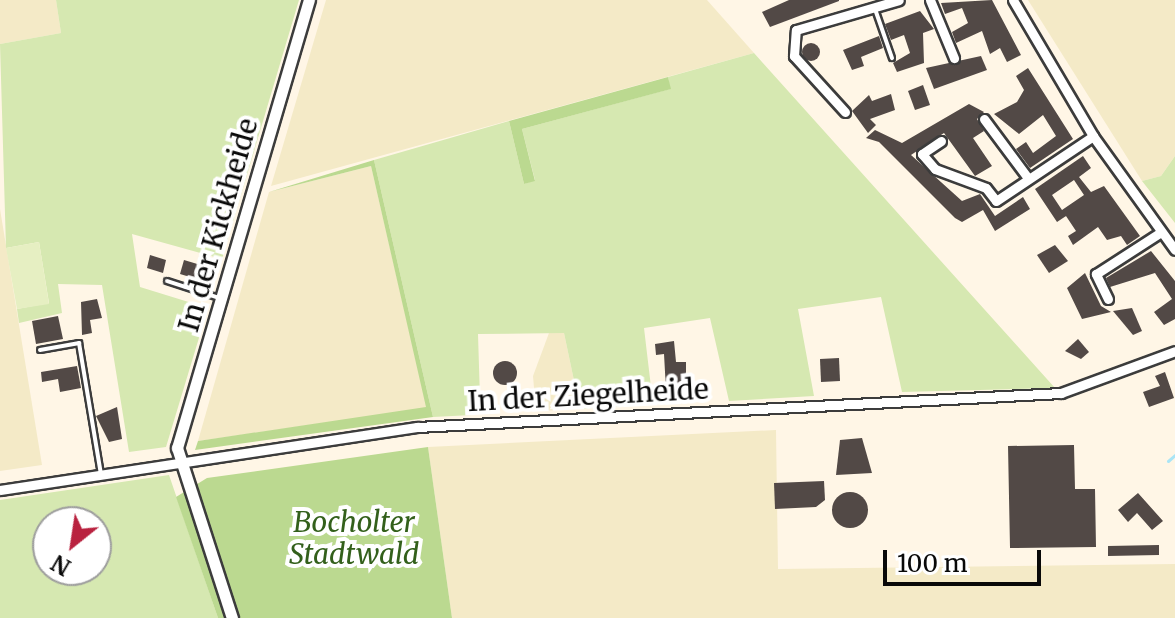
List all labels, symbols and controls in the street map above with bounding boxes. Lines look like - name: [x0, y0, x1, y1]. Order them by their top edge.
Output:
- street label: In der Kickheide: [171, 114, 265, 336]
- street label: In der Ziegelheide: [467, 372, 709, 418]
- park label: Bocholter Stadtwald: [289, 505, 419, 571]
- north arrow: [32, 506, 112, 586]
- scale bar: [887, 534, 1045, 584]
- text: 100 m: [897, 548, 967, 579]
- text: N: [46, 549, 76, 582]

